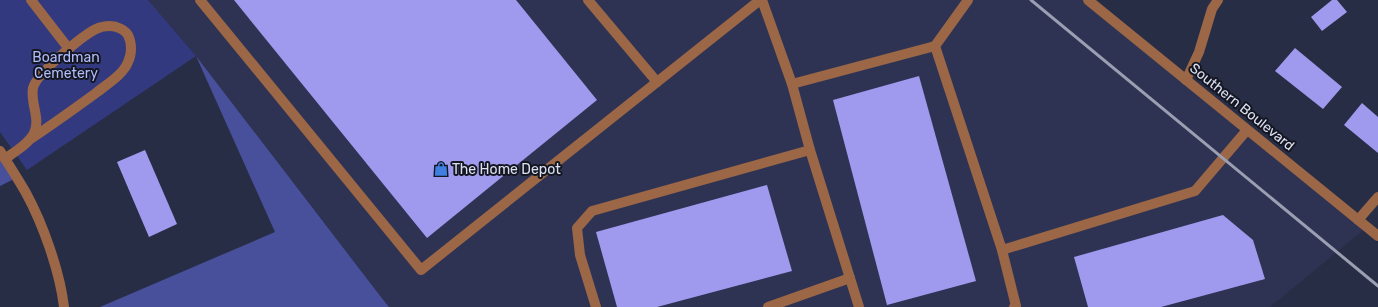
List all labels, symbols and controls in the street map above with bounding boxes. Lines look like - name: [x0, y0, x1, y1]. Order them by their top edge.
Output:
- park label: Boardman Cemetery: [32, 49, 100, 82]
- street label: Southern Boulevard: [1186, 60, 1298, 154]
- shop icon: The Home Depot: [433, 161, 449, 177]
- place label: The Home Depot: [452, 161, 561, 178]

